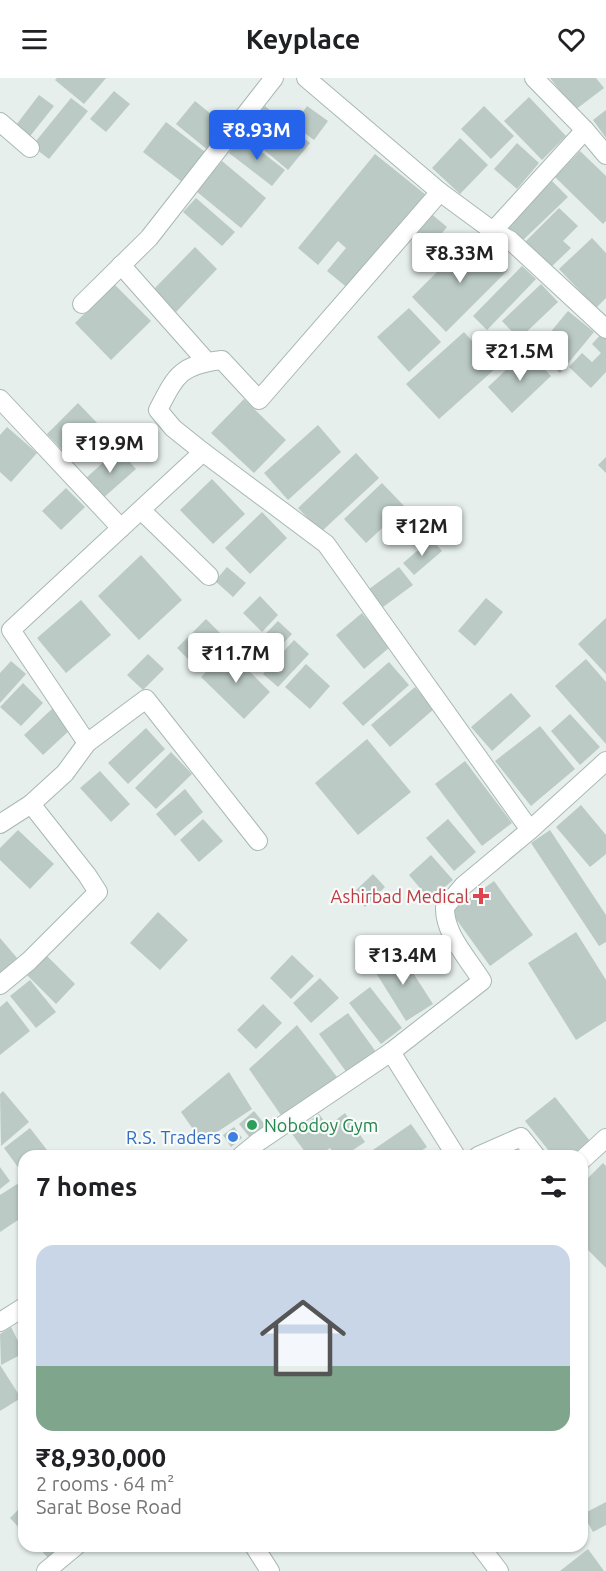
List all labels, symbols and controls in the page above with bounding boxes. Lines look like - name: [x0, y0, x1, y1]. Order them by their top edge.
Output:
- icon: menu: [18, 23, 51, 56]
- icon: heart: [555, 23, 588, 56]
- text: Keyplace: [246, 24, 360, 54]
- pin: ₹8.93M: [208, 110, 306, 161]
- text: ₹8.93M: [223, 118, 291, 141]
- pin: ₹8.33M: [411, 233, 509, 284]
- text: ₹8.33M: [426, 241, 494, 264]
- pin: ₹21.5M: [471, 331, 569, 382]
- text: ₹21.5M: [486, 339, 554, 362]
- pin: ₹19.9M: [61, 423, 159, 474]
- text: ₹19.9M: [76, 431, 144, 454]
- pin: ₹12M: [386, 506, 458, 557]
- text: ₹12M: [396, 514, 448, 537]
- pin: ₹11.7M: [187, 633, 285, 684]
- text: ₹11.7M: [202, 641, 270, 664]
- place label: Ashirbad Medical: [331, 886, 469, 906]
- marker: Ashirbad Medical: [474, 889, 488, 903]
- pin: ₹13.4M: [354, 935, 452, 986]
- text: ₹13.4M: [369, 943, 437, 966]
- place label: Nobodoy Gym: [264, 1115, 378, 1135]
- marker: Nobodoy Gym: [245, 1118, 259, 1132]
- place label: R.S. Traders: [126, 1127, 221, 1147]
- marker: R.S. Traders: [226, 1130, 240, 1144]
- icon: filters: [537, 1170, 570, 1203]
- text: 7 homes: [36, 1172, 137, 1201]
- icon: home: [249, 1284, 357, 1392]
- text: ₹8,930,000: [36, 1443, 166, 1472]
- text: 2 rooms · 64 m²: [36, 1472, 174, 1495]
- text: Sarat Bose Road: [36, 1495, 182, 1518]

